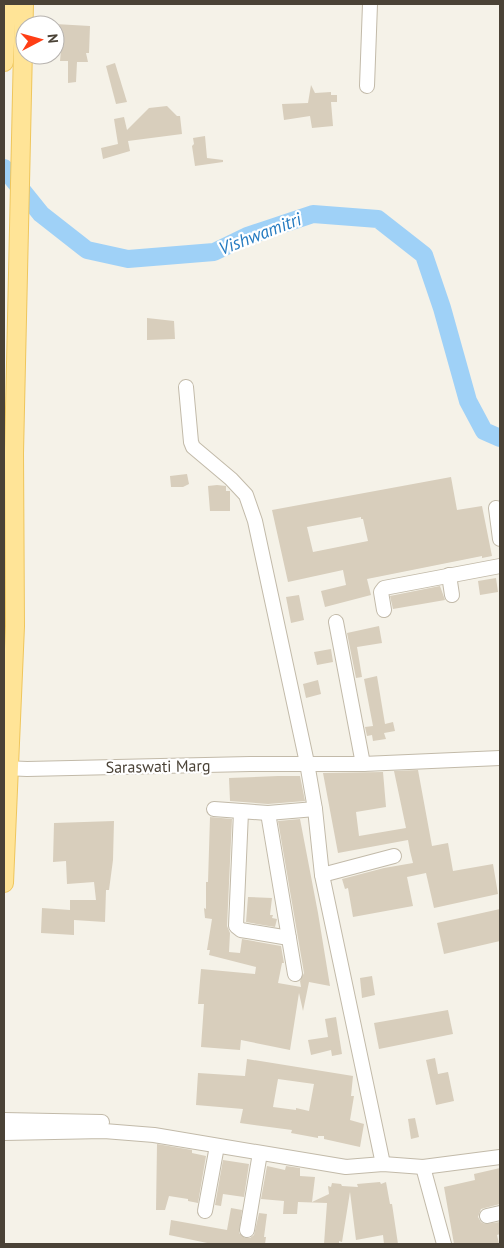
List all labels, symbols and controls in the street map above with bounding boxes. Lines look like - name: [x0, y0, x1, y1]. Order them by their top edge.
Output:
- north arrow: [15, 15, 65, 65]
- text: N: [43, 33, 62, 44]
- water label: Vishwamitri: [215, 207, 306, 260]
- street label: Saraswati Marg: [105, 755, 211, 777]

